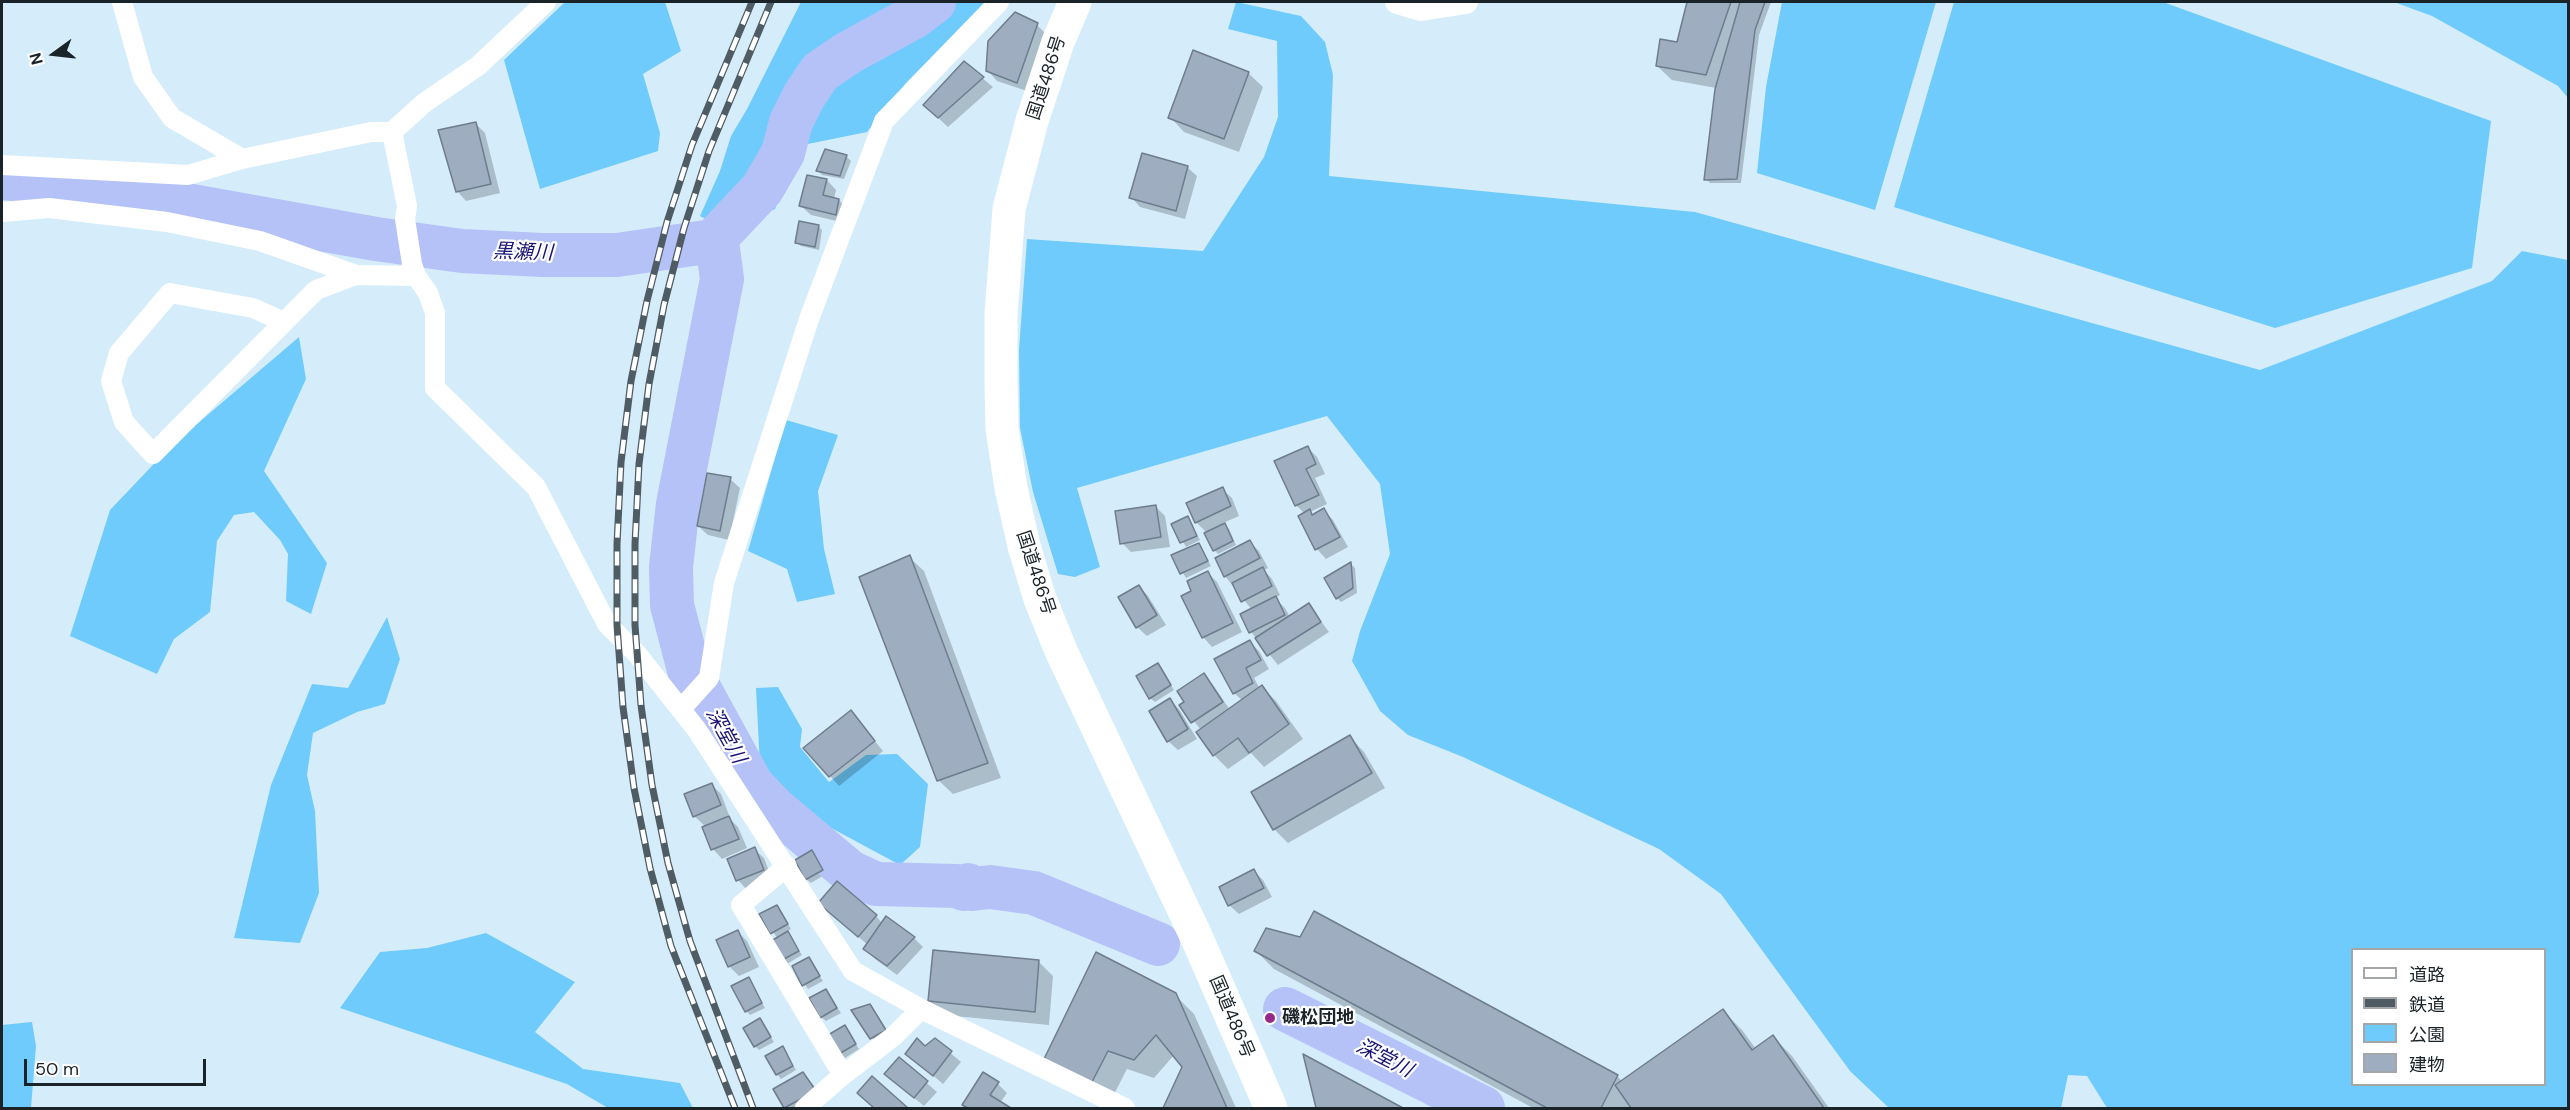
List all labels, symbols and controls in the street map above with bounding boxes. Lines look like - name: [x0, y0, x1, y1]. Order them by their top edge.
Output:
- north arrow: [24, 24, 84, 84]
- street label: 国道486号: [1023, 33, 1071, 123]
- text: N: [24, 50, 48, 67]
- water label: 黒瀬川: [493, 240, 553, 266]
- street label: 国道486号: [1011, 528, 1059, 618]
- water label: 深堂川: [700, 704, 750, 768]
- legend: [2351, 948, 2546, 1086]
- text: 道路: [2409, 963, 2445, 987]
- street label: 国道486号: [1204, 973, 1258, 1061]
- text: 鉄道: [2409, 993, 2445, 1017]
- place label: 磯松団地: [1282, 1007, 1354, 1029]
- marker: 磯松団地: [1263, 1011, 1277, 1025]
- text: 公園: [2409, 1023, 2445, 1047]
- water label: 深堂川: [1352, 1035, 1416, 1083]
- scale bar: [27, 1047, 208, 1085]
- text: 建物: [2409, 1053, 2445, 1077]
- text: 50 m: [35, 1057, 79, 1081]

